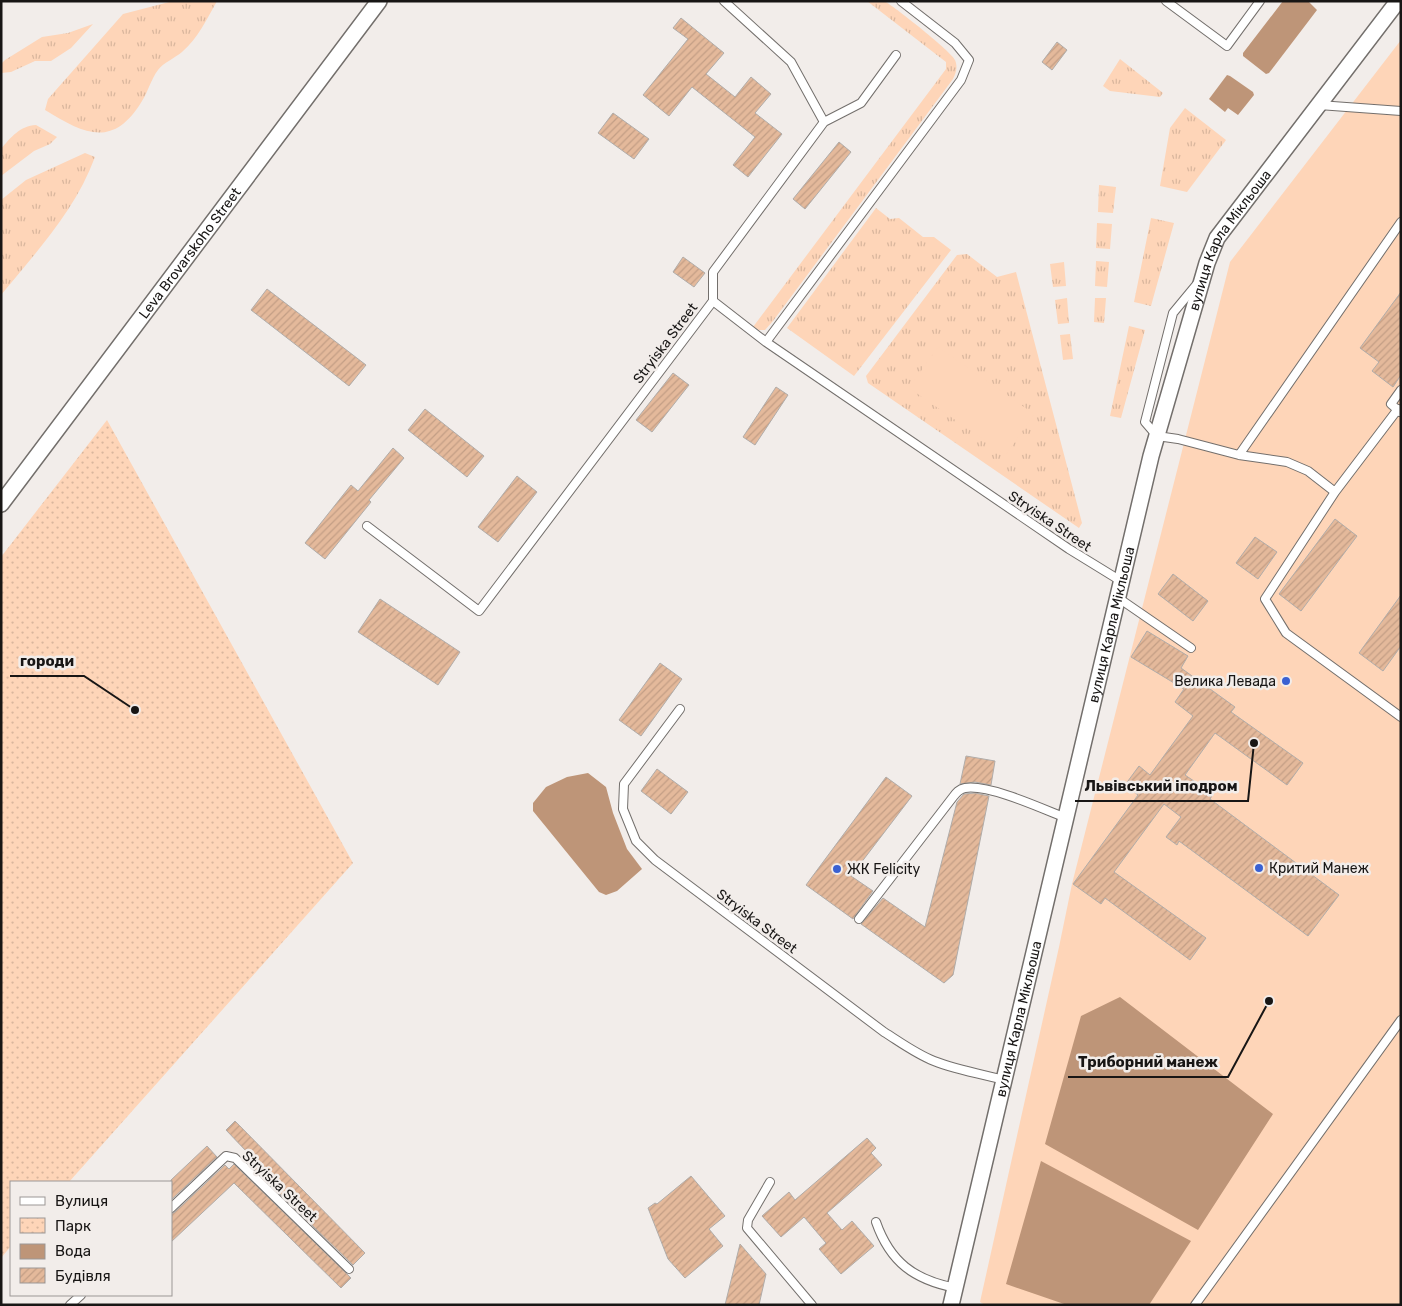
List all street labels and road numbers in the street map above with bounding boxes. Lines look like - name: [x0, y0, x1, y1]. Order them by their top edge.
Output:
- street label: вулиця Карла Мікльоша: [1186, 167, 1275, 313]
- street label: Leva Brovarskoho Street: [135, 184, 245, 322]
- street label: Stryiska Street: [630, 299, 702, 387]
- street label: Stryiska Street: [1005, 487, 1095, 556]
- street label: вулиця Карла Мікльоша: [1085, 545, 1138, 704]
- street label: Stryiska Street: [713, 886, 801, 958]
- street label: вулиця Карла Мікльоша: [992, 939, 1045, 1099]
- street label: Stryiska Street: [239, 1147, 321, 1226]

